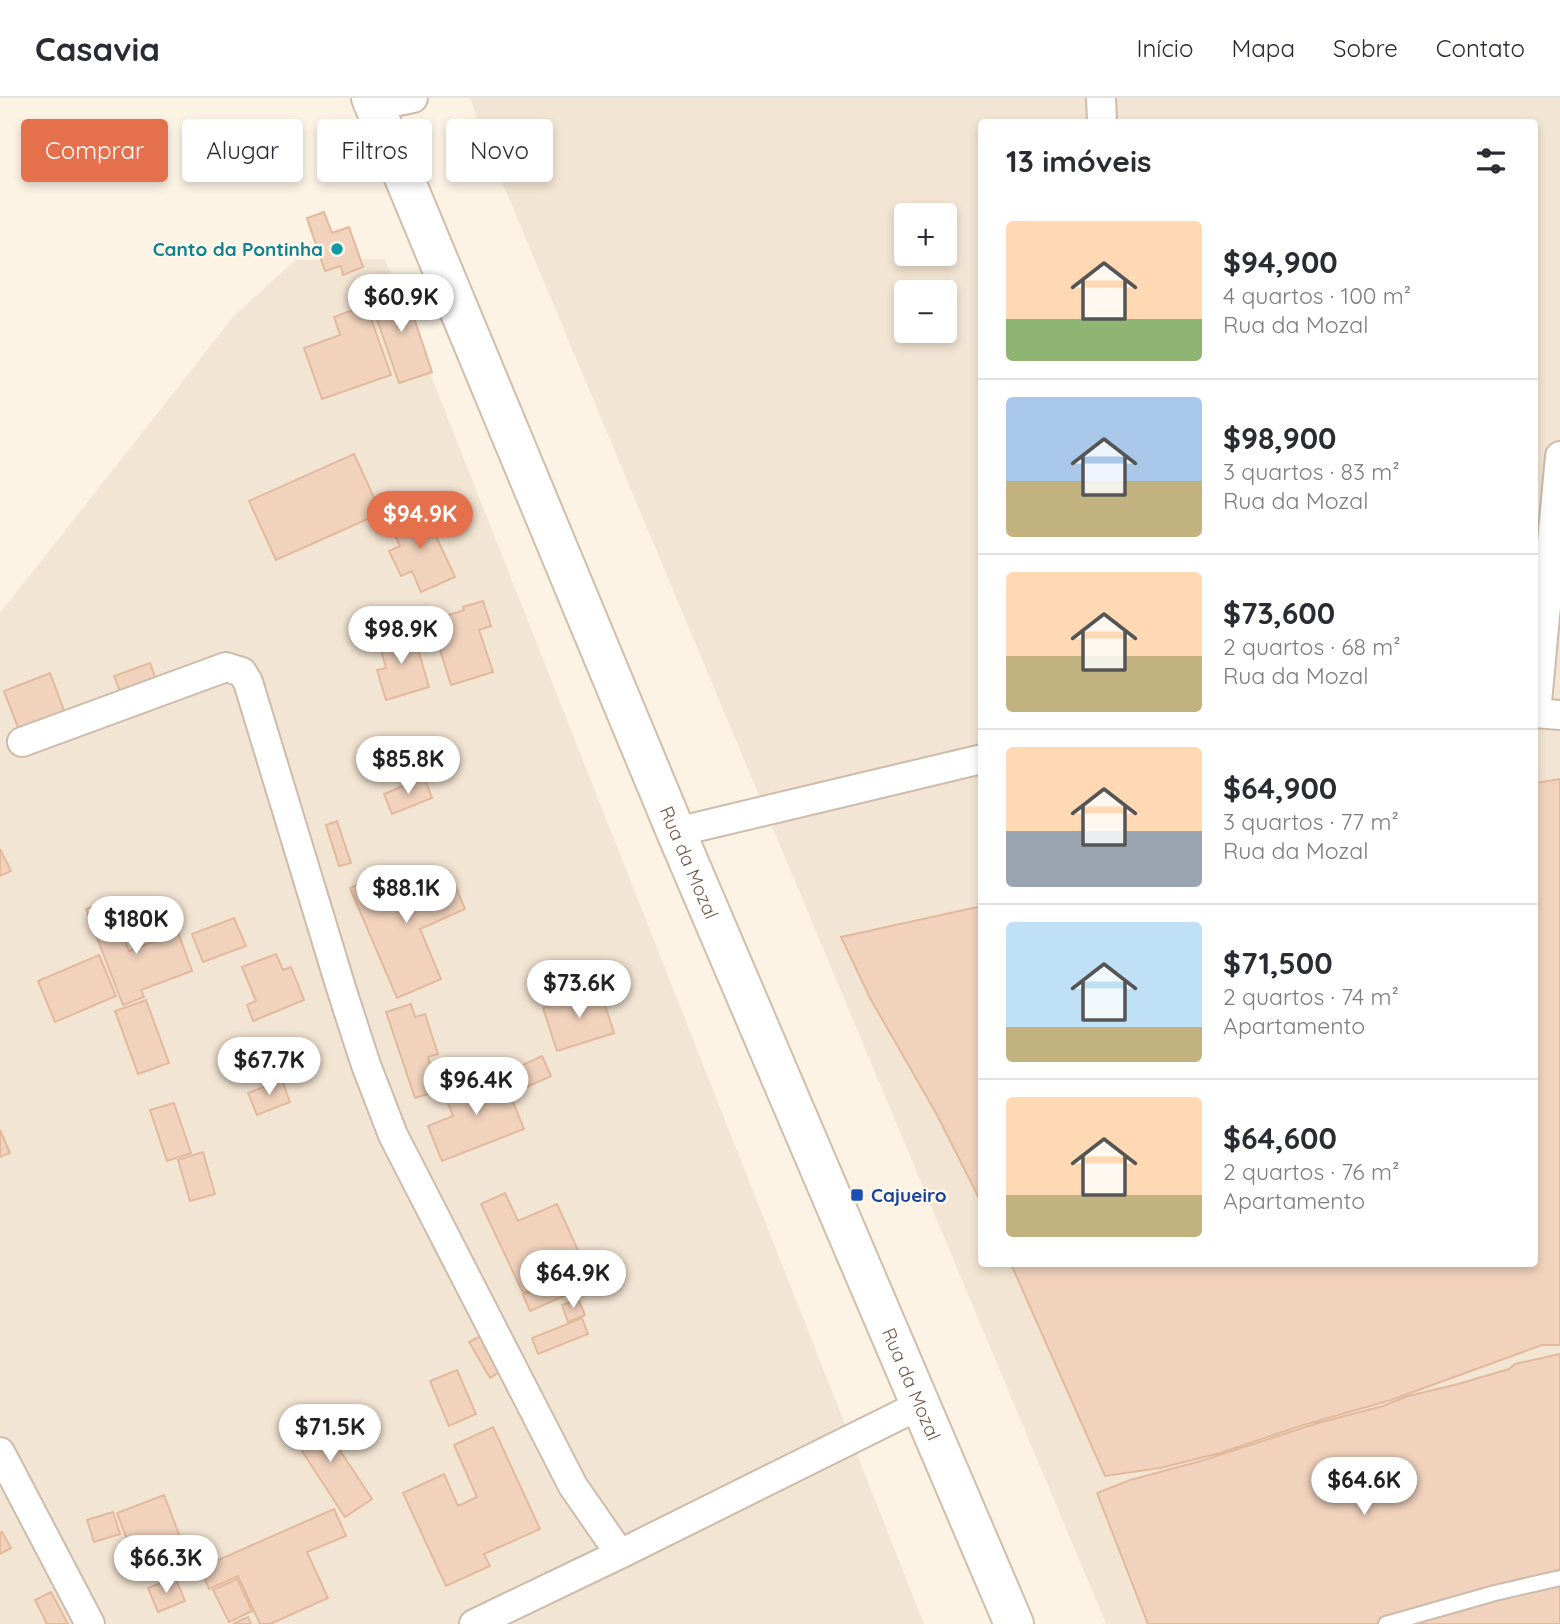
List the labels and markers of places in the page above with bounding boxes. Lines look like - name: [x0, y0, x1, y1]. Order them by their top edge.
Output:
- place label: Canto da Pontinha: [153, 237, 323, 261]
- marker: Canto da Pontinha: [329, 241, 345, 257]
- pin: $60.9K: [344, 274, 458, 334]
- pin: $94.9K: [363, 491, 477, 551]
- pin: $98.9K: [344, 606, 458, 666]
- pin: $85.8K: [351, 736, 465, 796]
- pin: $88.1K: [349, 866, 463, 925]
- pin: $180K: [87, 896, 185, 956]
- pin: $73.6K: [522, 960, 636, 1020]
- pin: $67.7K: [212, 1038, 326, 1097]
- pin: $96.4K: [419, 1058, 533, 1117]
- place label: Cajueiro: [871, 1183, 947, 1207]
- marker: Cajueiro: [849, 1187, 865, 1203]
- pin: $64.9K: [516, 1250, 630, 1310]
- pin: $71.5K: [273, 1404, 387, 1464]
- pin: $64.6K: [1307, 1458, 1421, 1517]
- pin: $66.3K: [109, 1536, 223, 1595]

